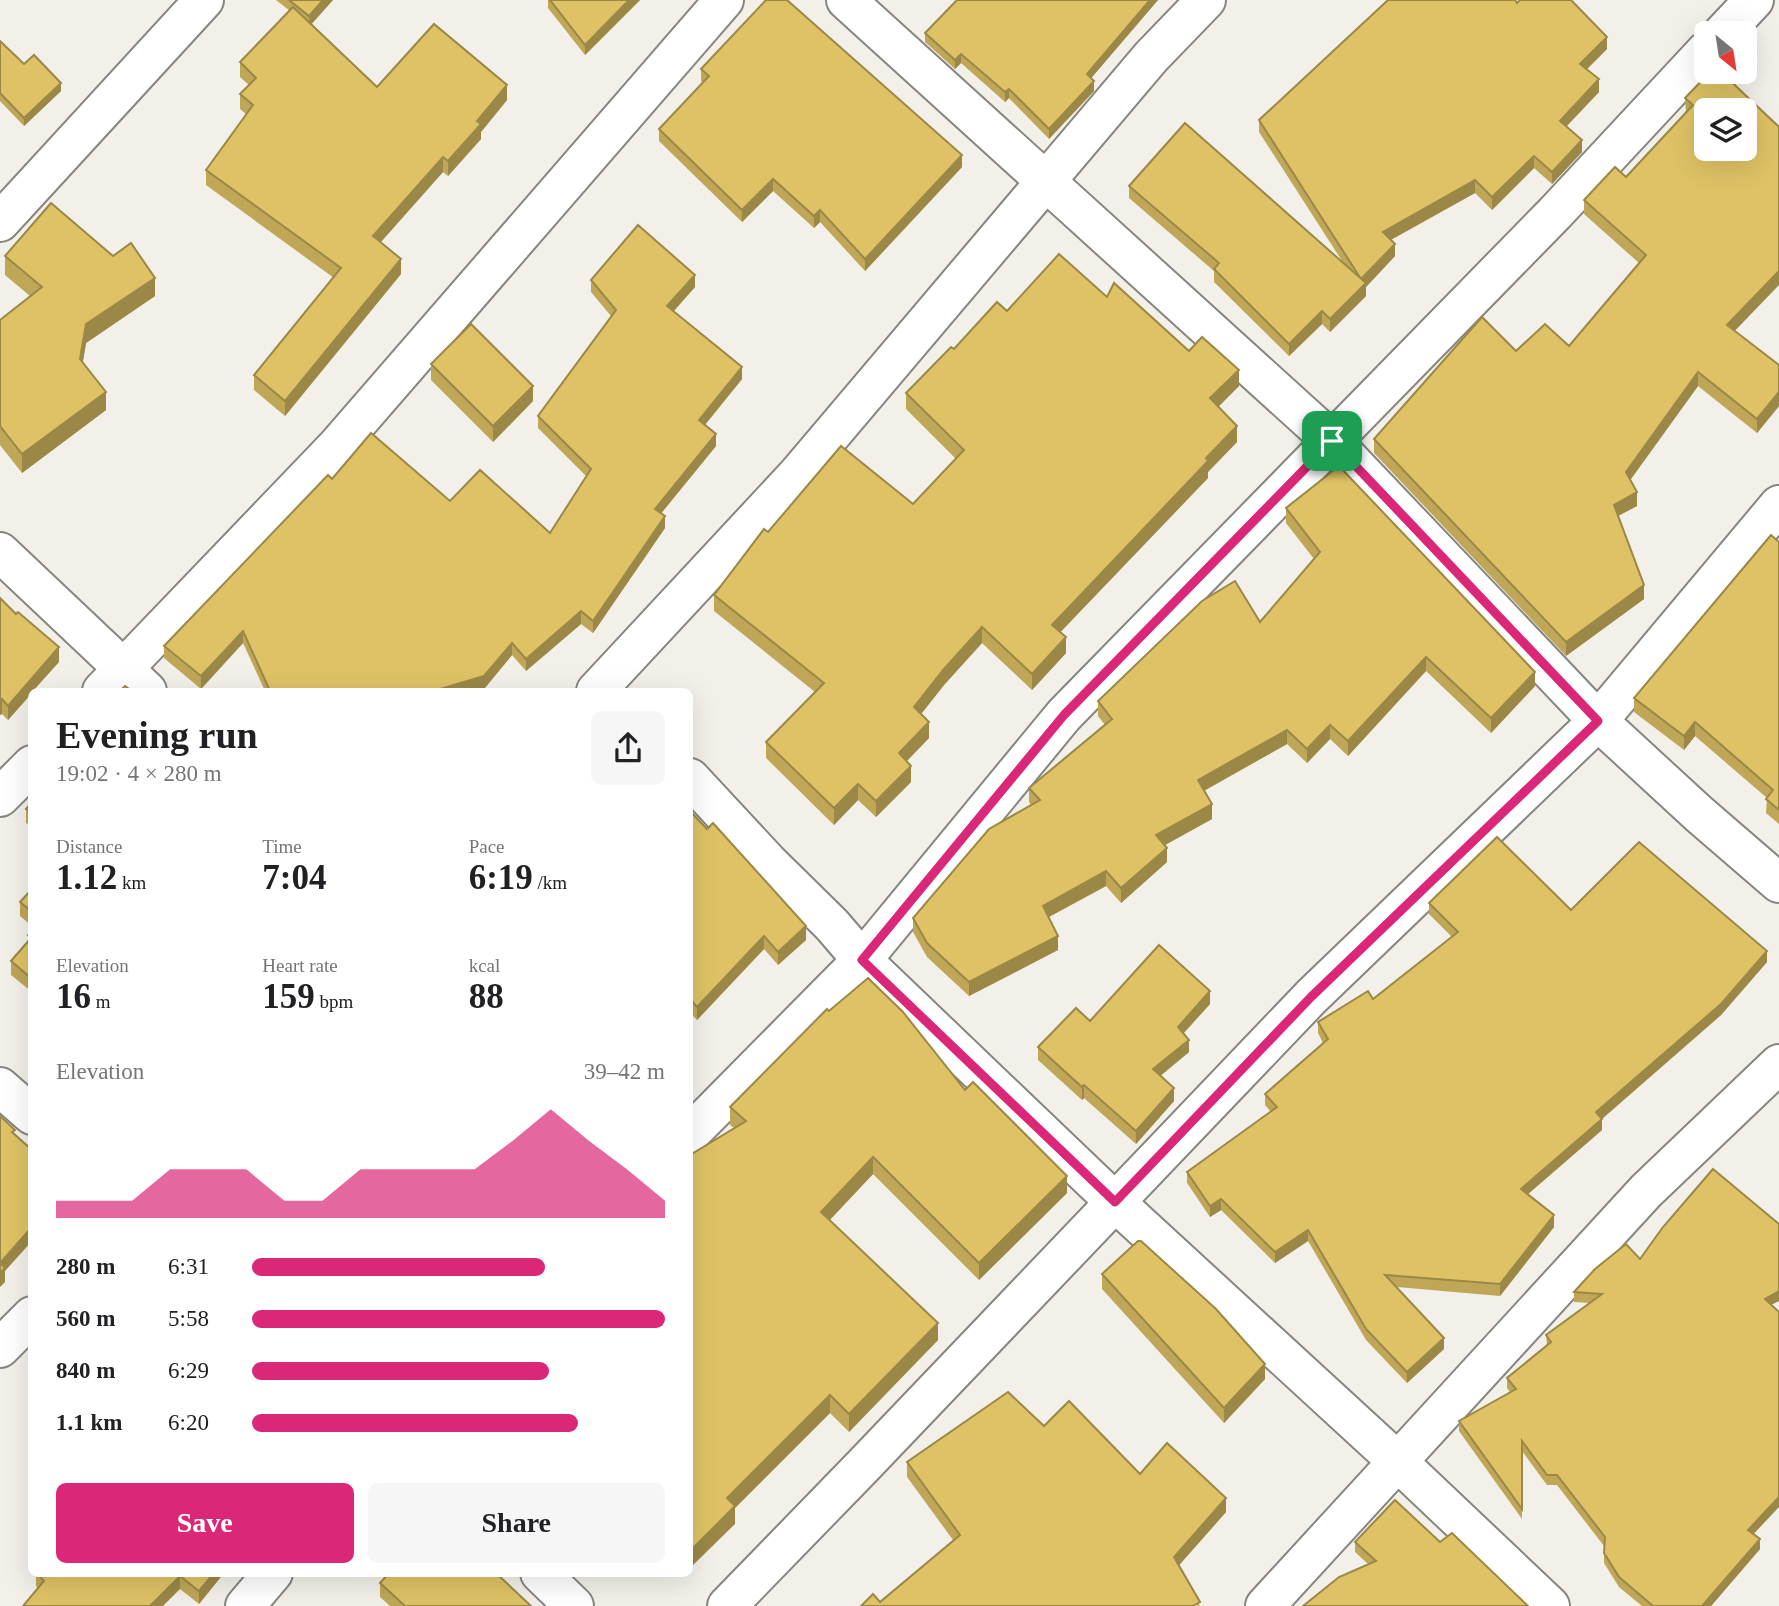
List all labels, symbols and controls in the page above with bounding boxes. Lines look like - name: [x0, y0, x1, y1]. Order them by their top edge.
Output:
- north arrow: [1694, 21, 1757, 84]
- map controls: [1694, 21, 1757, 161]
- button: layers: [1694, 98, 1757, 161]
- pin: [1302, 411, 1362, 471]
- icon: arrive: [1313, 422, 1351, 460]
- button: share: [591, 711, 665, 785]
- text: Evening run: [56, 714, 258, 756]
- text: 19:02 · 4 × 280 m: [56, 761, 222, 786]
- text: Distance: [56, 836, 122, 857]
- text: Time: [262, 836, 302, 857]
- text: Pace: [469, 836, 505, 857]
- text: 1.12: [56, 858, 117, 897]
- text: 7:04: [262, 858, 326, 897]
- text: 6:19: [469, 858, 533, 897]
- text: km: [117, 872, 146, 893]
- text: /km: [533, 872, 567, 893]
- text: Elevation: [56, 955, 129, 976]
- text: Heart rate: [262, 955, 338, 976]
- text: kcal: [469, 955, 500, 976]
- text: 16: [56, 977, 91, 1016]
- text: 159: [262, 977, 315, 1016]
- text: 88: [469, 977, 504, 1016]
- text: m: [91, 991, 111, 1012]
- text: bpm: [315, 991, 353, 1012]
- text: Elevation: [56, 1059, 144, 1084]
- text: 39–42 m: [584, 1059, 665, 1084]
- text: 280 m: [56, 1254, 115, 1279]
- text: 6:31: [168, 1254, 209, 1279]
- text: 560 m: [56, 1306, 115, 1331]
- text: 5:58: [168, 1306, 209, 1331]
- text: 840 m: [56, 1358, 115, 1383]
- text: 6:29: [168, 1358, 209, 1383]
- text: 1.1 km: [56, 1410, 122, 1435]
- text: 6:20: [168, 1410, 209, 1435]
- button: Save: [56, 1483, 354, 1563]
- button: Share: [368, 1483, 665, 1563]

